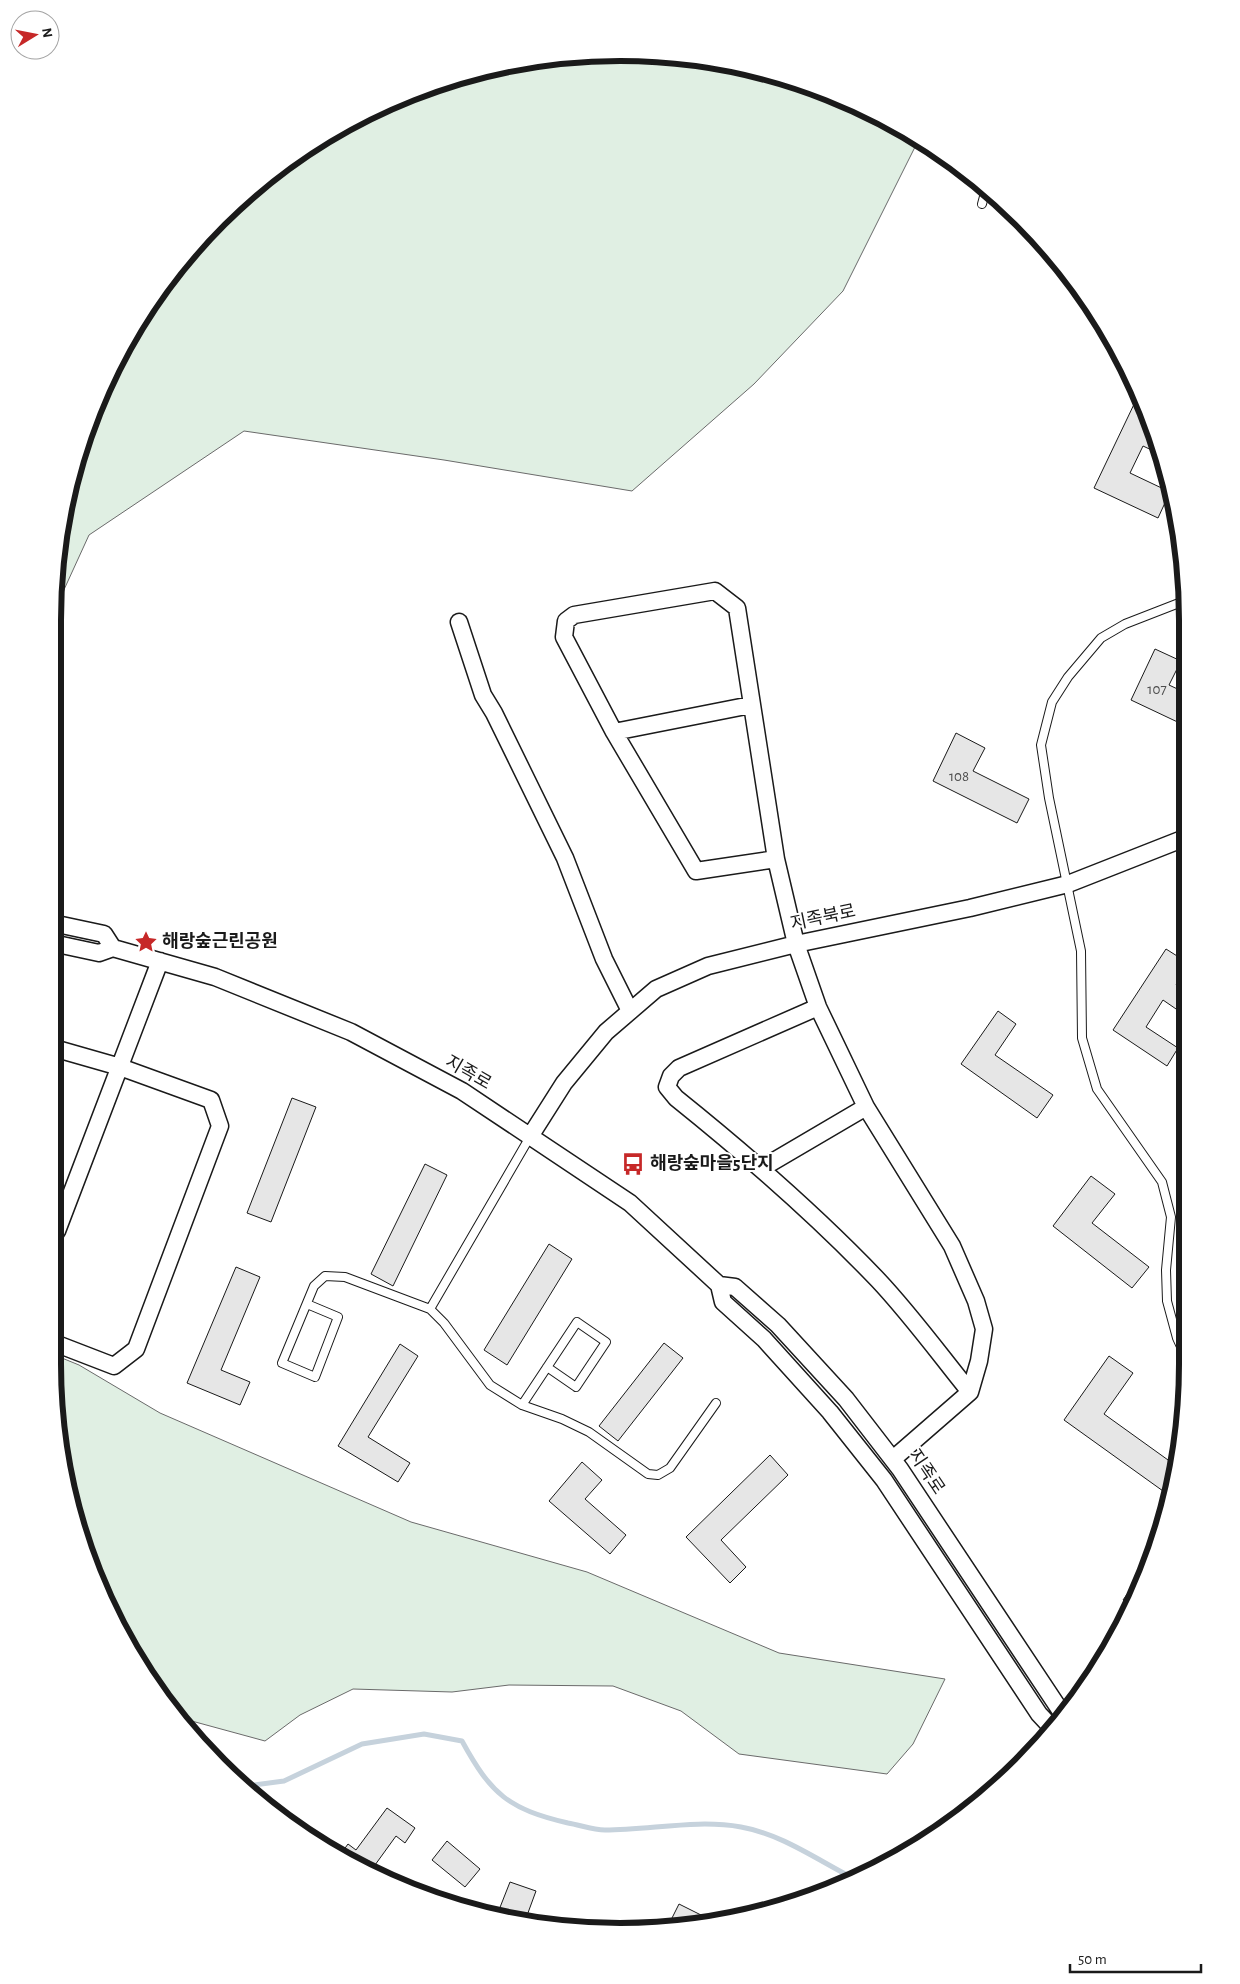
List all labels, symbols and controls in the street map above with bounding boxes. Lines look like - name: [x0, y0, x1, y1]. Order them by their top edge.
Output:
- north arrow: [10, 10, 60, 60]
- text: N: [39, 27, 55, 39]
- house number: 107: [1147, 682, 1167, 697]
- house number: 108: [949, 769, 969, 784]
- street label: 지족북로: [788, 900, 857, 934]
- place icon: 해랑숲근린공원: [133, 929, 159, 955]
- place label: 해랑숲근린공원: [162, 932, 278, 951]
- street label: 지족로: [442, 1051, 495, 1093]
- bus stop icon: 해랑숲마을5단지: [620, 1151, 646, 1177]
- place label: 해랑숲마을5단지: [650, 1154, 774, 1173]
- street label: 지족로: [905, 1445, 949, 1498]
- scale bar: [1070, 1942, 1201, 1974]
- text: 50 m: [1078, 1952, 1107, 1967]

